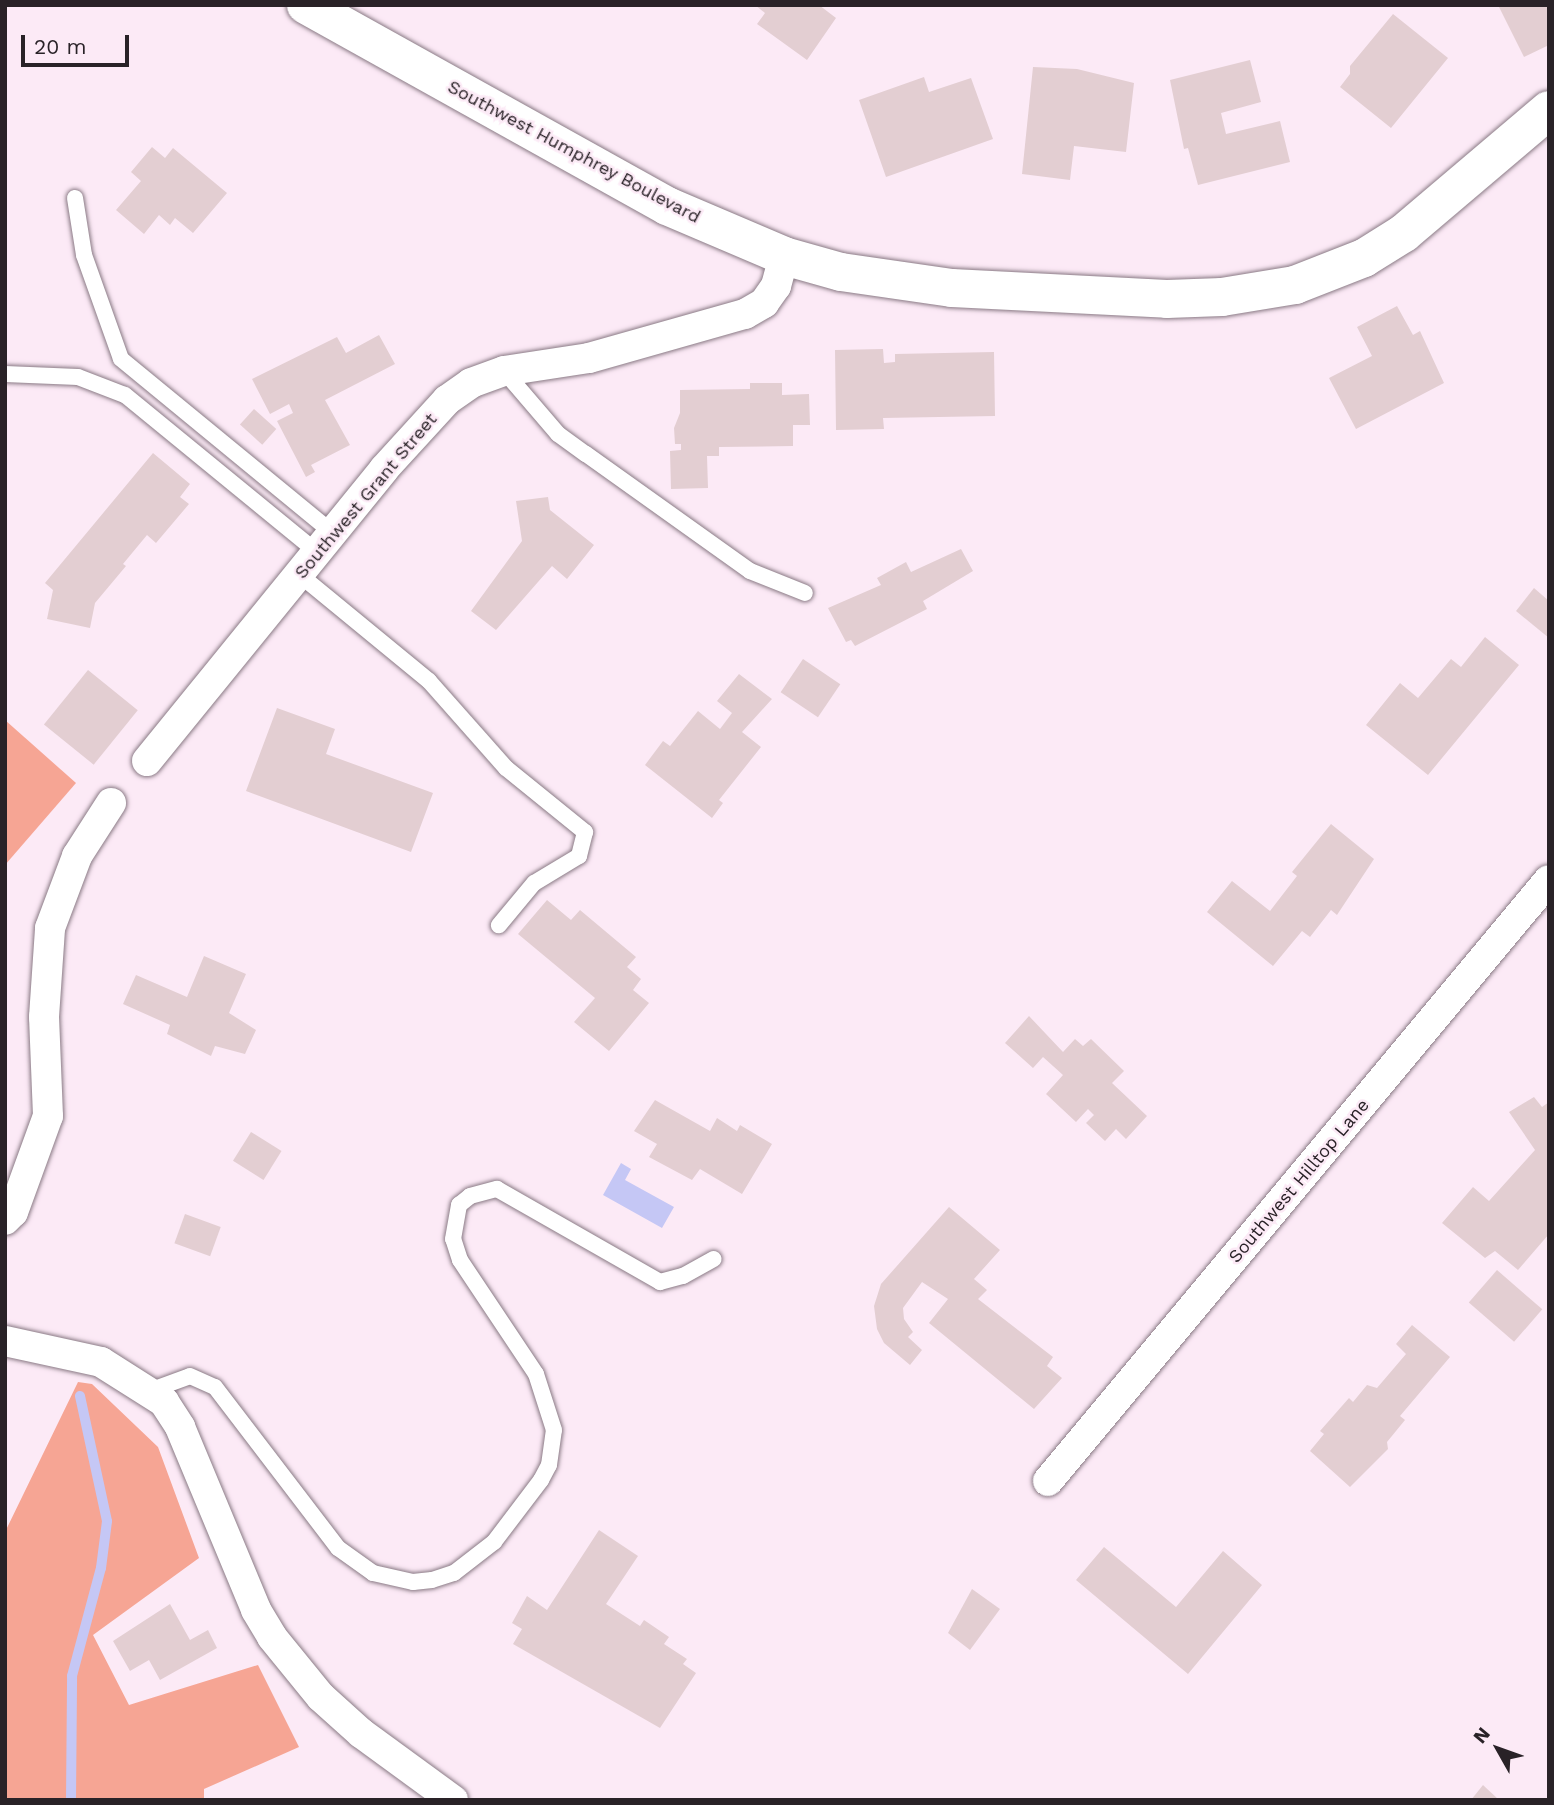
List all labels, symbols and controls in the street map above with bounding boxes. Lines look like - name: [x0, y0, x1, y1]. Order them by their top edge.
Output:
- scale bar: [24, 21, 133, 65]
- text: 20 m: [34, 34, 86, 59]
- street label: Southwest Humphrey Boulevard: [444, 76, 704, 228]
- street label: Southwest Grant Street: [290, 409, 442, 583]
- street label: Southwest Hilltop Lane: [1224, 1095, 1374, 1267]
- north arrow: [1463, 1714, 1533, 1784]
- text: N: [1468, 1722, 1495, 1748]

